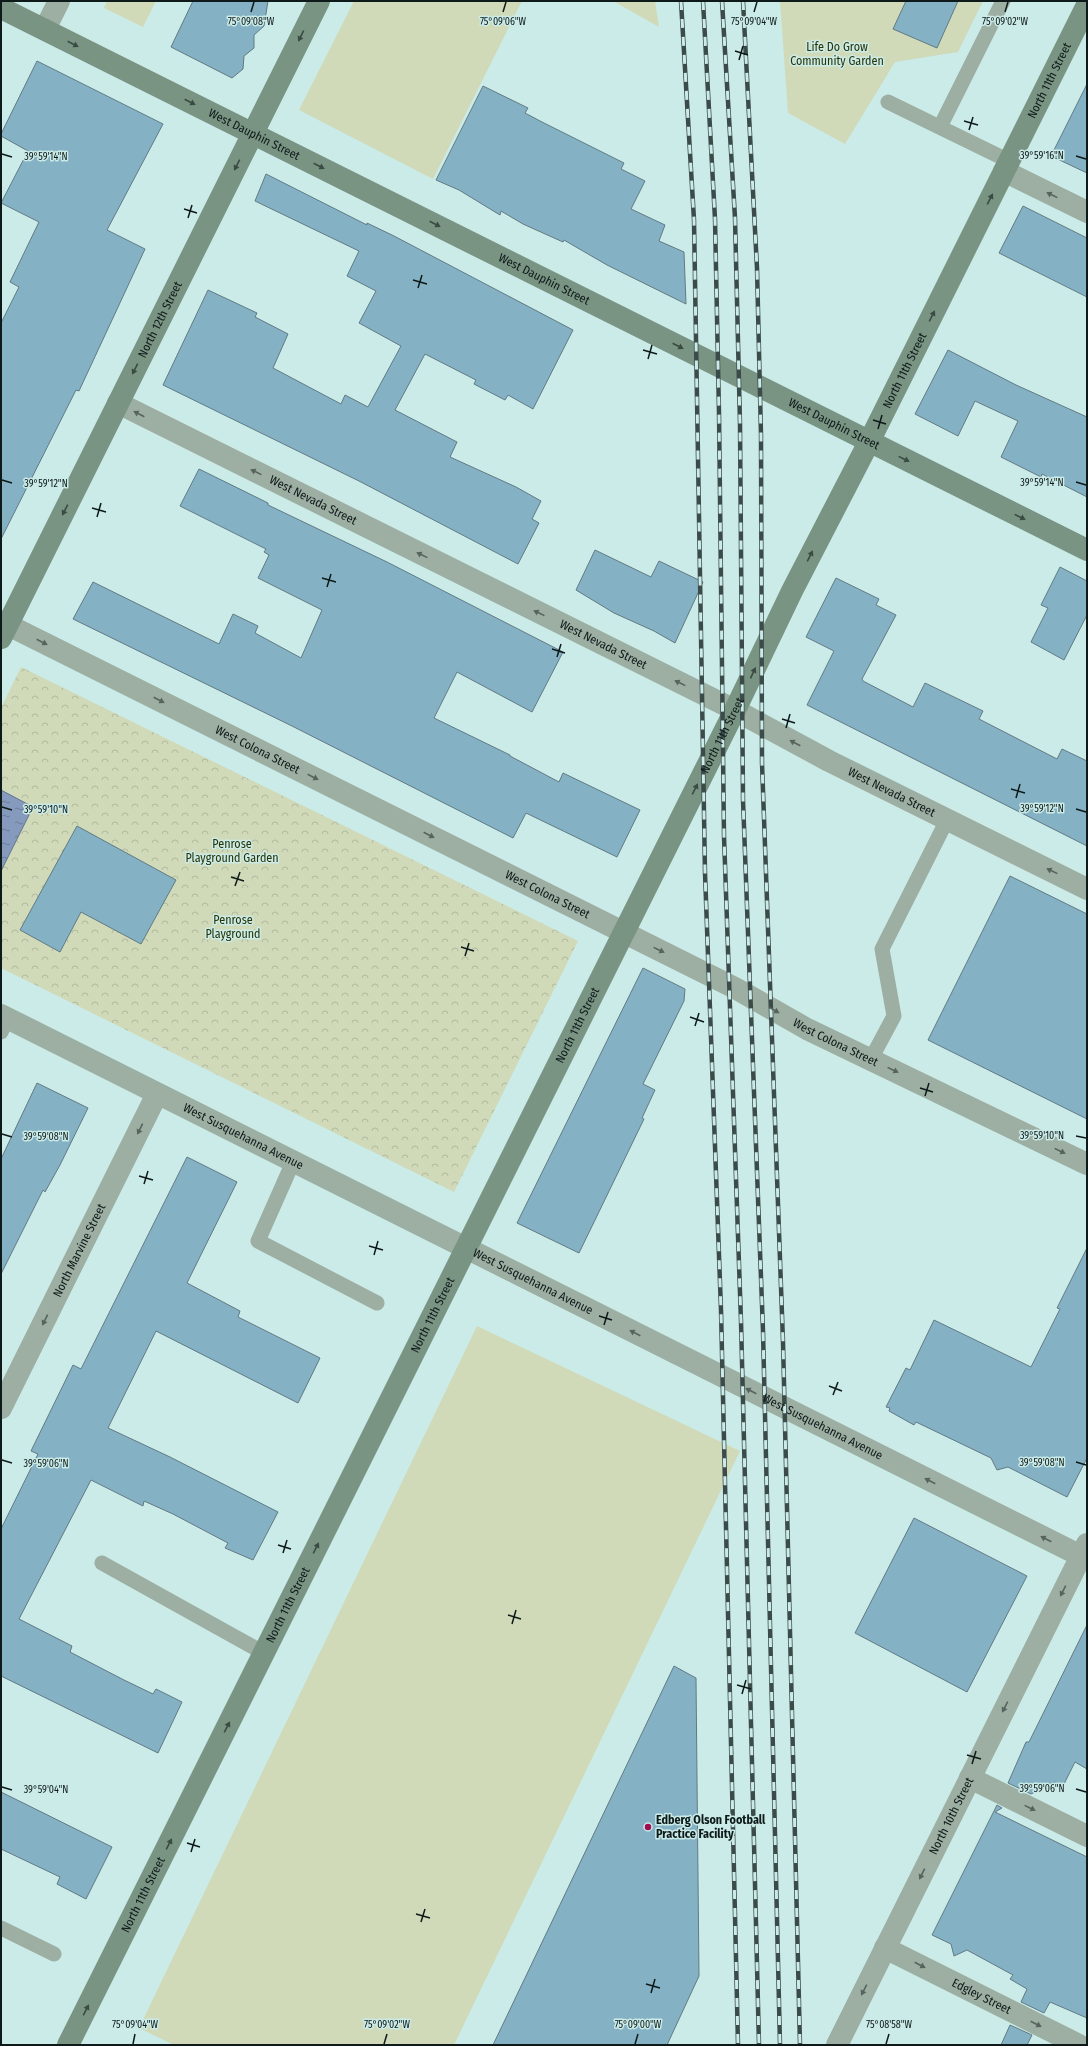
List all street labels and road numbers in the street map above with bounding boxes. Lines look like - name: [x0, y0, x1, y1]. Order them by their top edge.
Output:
- street label: North 11th Street: [1025, 40, 1074, 121]
- street label: West Dauphin Street: [206, 106, 302, 163]
- street label: West Dauphin Street: [496, 250, 592, 308]
- street label: North 12th Street: [135, 279, 185, 360]
- street label: North 11th Street: [880, 330, 929, 411]
- street label: West Dauphin Street: [786, 395, 882, 452]
- street label: West Nevada Street: [267, 473, 359, 528]
- street label: West Nevada Street: [557, 617, 649, 672]
- street label: North 11th Street: [698, 695, 747, 776]
- street label: West Colona Street: [213, 723, 302, 777]
- street label: West Nevada Street: [846, 765, 938, 820]
- street label: West Colona Street: [503, 867, 592, 921]
- street label: North 11th Street: [553, 985, 602, 1065]
- street label: West Colona Street: [791, 1016, 880, 1069]
- street label: West Susquehanna Avenue: [181, 1100, 306, 1172]
- street label: North Marvine Street: [50, 1201, 108, 1299]
- street label: West Susquehanna Avenue: [471, 1246, 595, 1317]
- street label: North 11th Street: [408, 1275, 457, 1355]
- street label: West Susquehanna Avenue: [760, 1391, 885, 1463]
- street label: North 11th Street: [263, 1565, 313, 1645]
- street label: North 10th Street: [926, 1775, 976, 1857]
- street label: North 11th Street: [118, 1855, 168, 1935]
- street label: Edgley Street: [950, 1976, 1014, 2017]

